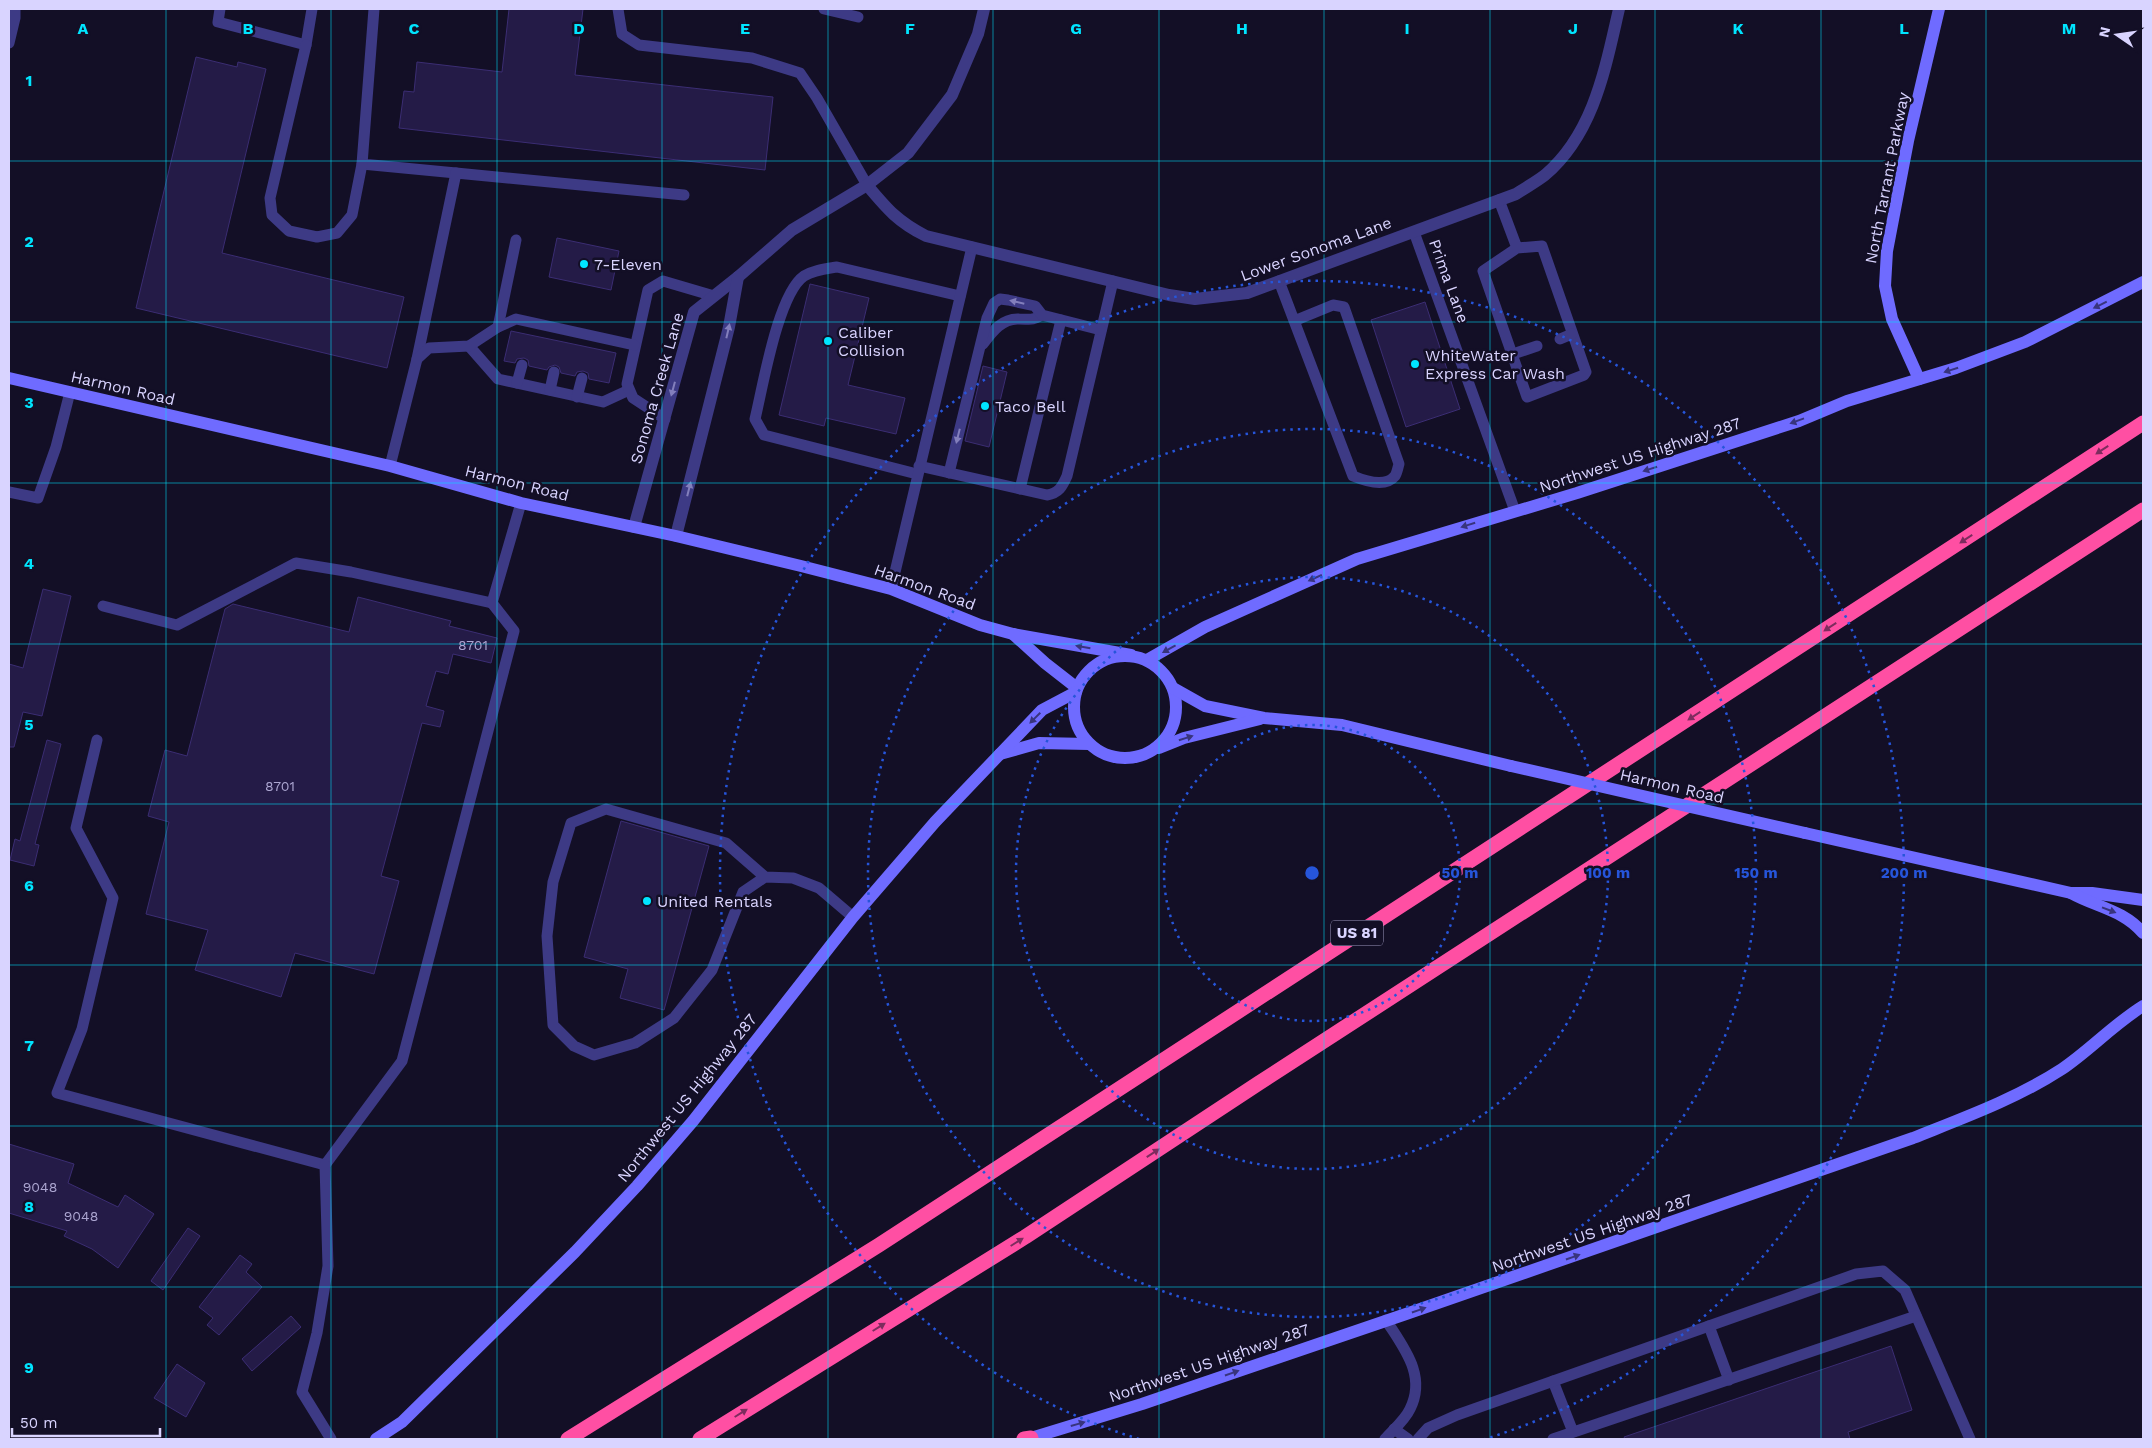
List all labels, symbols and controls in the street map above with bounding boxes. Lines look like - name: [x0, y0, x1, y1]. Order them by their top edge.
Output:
- north arrow: [2092, 10, 2142, 60]
- text: A: [78, 19, 89, 38]
- text: B: [243, 19, 254, 38]
- text: C: [409, 19, 420, 38]
- text: D: [573, 19, 585, 38]
- text: E: [740, 19, 750, 38]
- text: F: [905, 19, 915, 38]
- text: G: [1070, 19, 1082, 38]
- text: H: [1236, 19, 1248, 38]
- text: I: [1404, 19, 1410, 38]
- text: J: [1568, 19, 1578, 38]
- text: K: [1732, 19, 1744, 38]
- text: L: [1899, 19, 1909, 38]
- text: M: [2062, 19, 2076, 38]
- text: N: [2095, 25, 2113, 39]
- text: 1: [26, 71, 32, 90]
- street label: North Tarrant Parkway: [1861, 90, 1913, 265]
- street label: Lower Sonoma Lane: [1238, 213, 1394, 285]
- text: 2: [24, 232, 34, 251]
- street label: Prima Lane: [1425, 237, 1473, 325]
- place label: 7-Eleven: [594, 255, 662, 274]
- marker: 7-Eleven: [578, 258, 590, 270]
- one-way arrow: [1010, 298, 1025, 306]
- one-way arrow: [2093, 301, 2107, 309]
- street label: Sonoma Creek Lane: [626, 310, 688, 466]
- place label: Caliber Collision: [838, 323, 905, 360]
- one-way arrow: [724, 324, 732, 339]
- marker: Caliber Collision: [822, 335, 834, 347]
- place label: WhiteWater Express Car Wash: [1425, 346, 1565, 383]
- marker: WhiteWater Express Car Wash: [1409, 358, 1421, 370]
- one-way arrow: [1944, 366, 1959, 374]
- street label: Harmon Road: [69, 367, 177, 409]
- one-way arrow: [668, 382, 676, 397]
- text: 3: [24, 393, 34, 412]
- place label: Taco Bell: [995, 397, 1066, 416]
- marker: Taco Bell: [979, 400, 991, 412]
- street label: Northwest US Highway 287: [1537, 413, 1743, 497]
- one-way arrow: [1789, 417, 1804, 425]
- one-way arrow: [954, 428, 962, 443]
- one-way arrow: [2096, 445, 2109, 455]
- street label: Harmon Road: [463, 461, 571, 505]
- one-way arrow: [1642, 465, 1657, 473]
- one-way arrow: [685, 481, 693, 496]
- one-way arrow: [1460, 522, 1475, 530]
- one-way arrow: [1960, 534, 1973, 544]
- text: 4: [24, 554, 34, 573]
- street label: Harmon Road: [872, 560, 978, 614]
- one-way arrow: [1308, 575, 1322, 583]
- one-way arrow: [1823, 623, 1837, 632]
- house number: 8701: [458, 637, 488, 653]
- one-way arrow: [1074, 642, 1090, 650]
- one-way arrow: [1161, 645, 1176, 653]
- one-way arrow: [1687, 711, 1700, 720]
- one-way arrow: [1029, 712, 1041, 724]
- text: 5: [24, 715, 34, 734]
- one-way arrow: [1179, 734, 1194, 742]
- street label: Harmon Road: [1618, 765, 1726, 807]
- house number: 8701: [265, 778, 295, 794]
- centre of rings: [1303, 864, 1321, 882]
- text: 50 m: [1442, 864, 1478, 882]
- text: 100 m: [1586, 864, 1630, 882]
- text: 150 m: [1734, 864, 1778, 882]
- text: 200 m: [1881, 864, 1927, 882]
- text: 6: [24, 876, 34, 895]
- place label: United Rentals: [657, 892, 772, 911]
- marker: United Rentals: [641, 895, 653, 907]
- one-way arrow: [2102, 906, 2117, 914]
- road number: US 81: [1331, 920, 1383, 946]
- street label: Northwest US Highway 287: [613, 1010, 761, 1186]
- text: 7: [24, 1036, 34, 1055]
- one-way arrow: [1147, 1148, 1160, 1158]
- house number: 9048: [23, 1179, 57, 1195]
- street label: Northwest US Highway 287: [1489, 1190, 1695, 1276]
- text: 8: [24, 1197, 34, 1216]
- house number: 9048: [64, 1208, 98, 1224]
- one-way arrow: [1011, 1237, 1024, 1247]
- one-way arrow: [1565, 1253, 1580, 1260]
- one-way arrow: [1412, 1305, 1427, 1313]
- street label: Northwest US Highway 287: [1106, 1320, 1312, 1406]
- one-way arrow: [873, 1323, 886, 1332]
- text: 9: [24, 1358, 34, 1377]
- one-way arrow: [1225, 1369, 1240, 1377]
- scale bar: [12, 1406, 160, 1438]
- one-way arrow: [735, 1409, 748, 1418]
- text: 50 m: [20, 1414, 57, 1432]
- one-way arrow: [1070, 1419, 1085, 1427]

